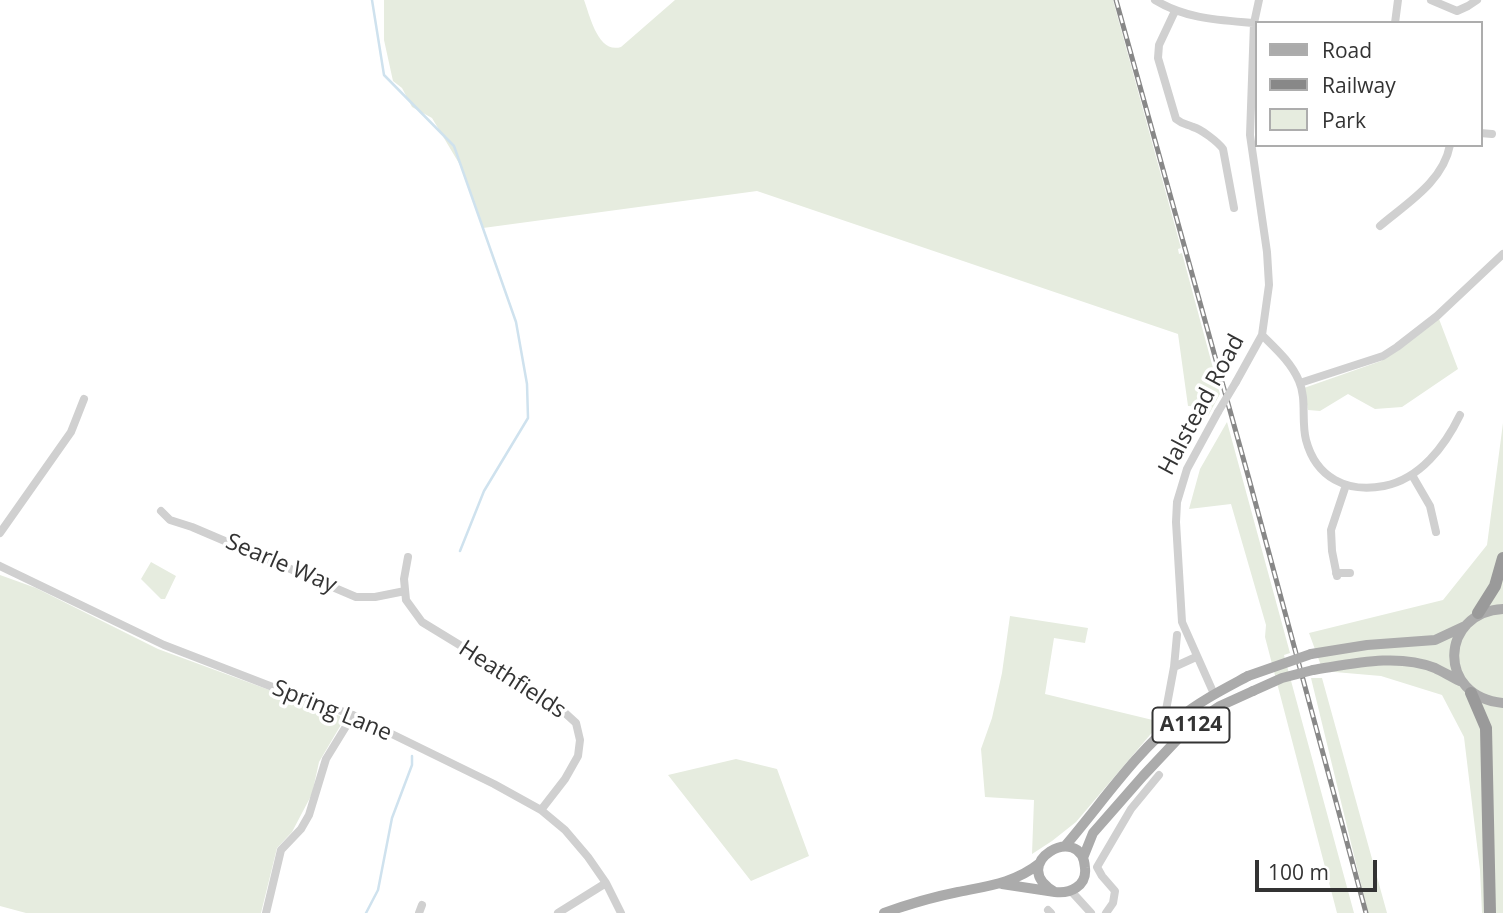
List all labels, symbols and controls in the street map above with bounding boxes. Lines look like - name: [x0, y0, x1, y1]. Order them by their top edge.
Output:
- legend: [1254, 21, 1482, 147]
- text: Road: [1322, 36, 1372, 64]
- text: Railway: [1322, 71, 1396, 99]
- text: Park: [1322, 106, 1366, 134]
- street label: Halstead Road: [1153, 330, 1251, 480]
- street label: Searle Way: [221, 528, 341, 600]
- street label: Heathfields: [453, 635, 571, 725]
- street label: Spring Lane: [268, 675, 396, 747]
- road number: A1124: [1152, 708, 1230, 742]
- scale bar: [1258, 846, 1380, 890]
- text: 100 m: [1268, 858, 1329, 886]

